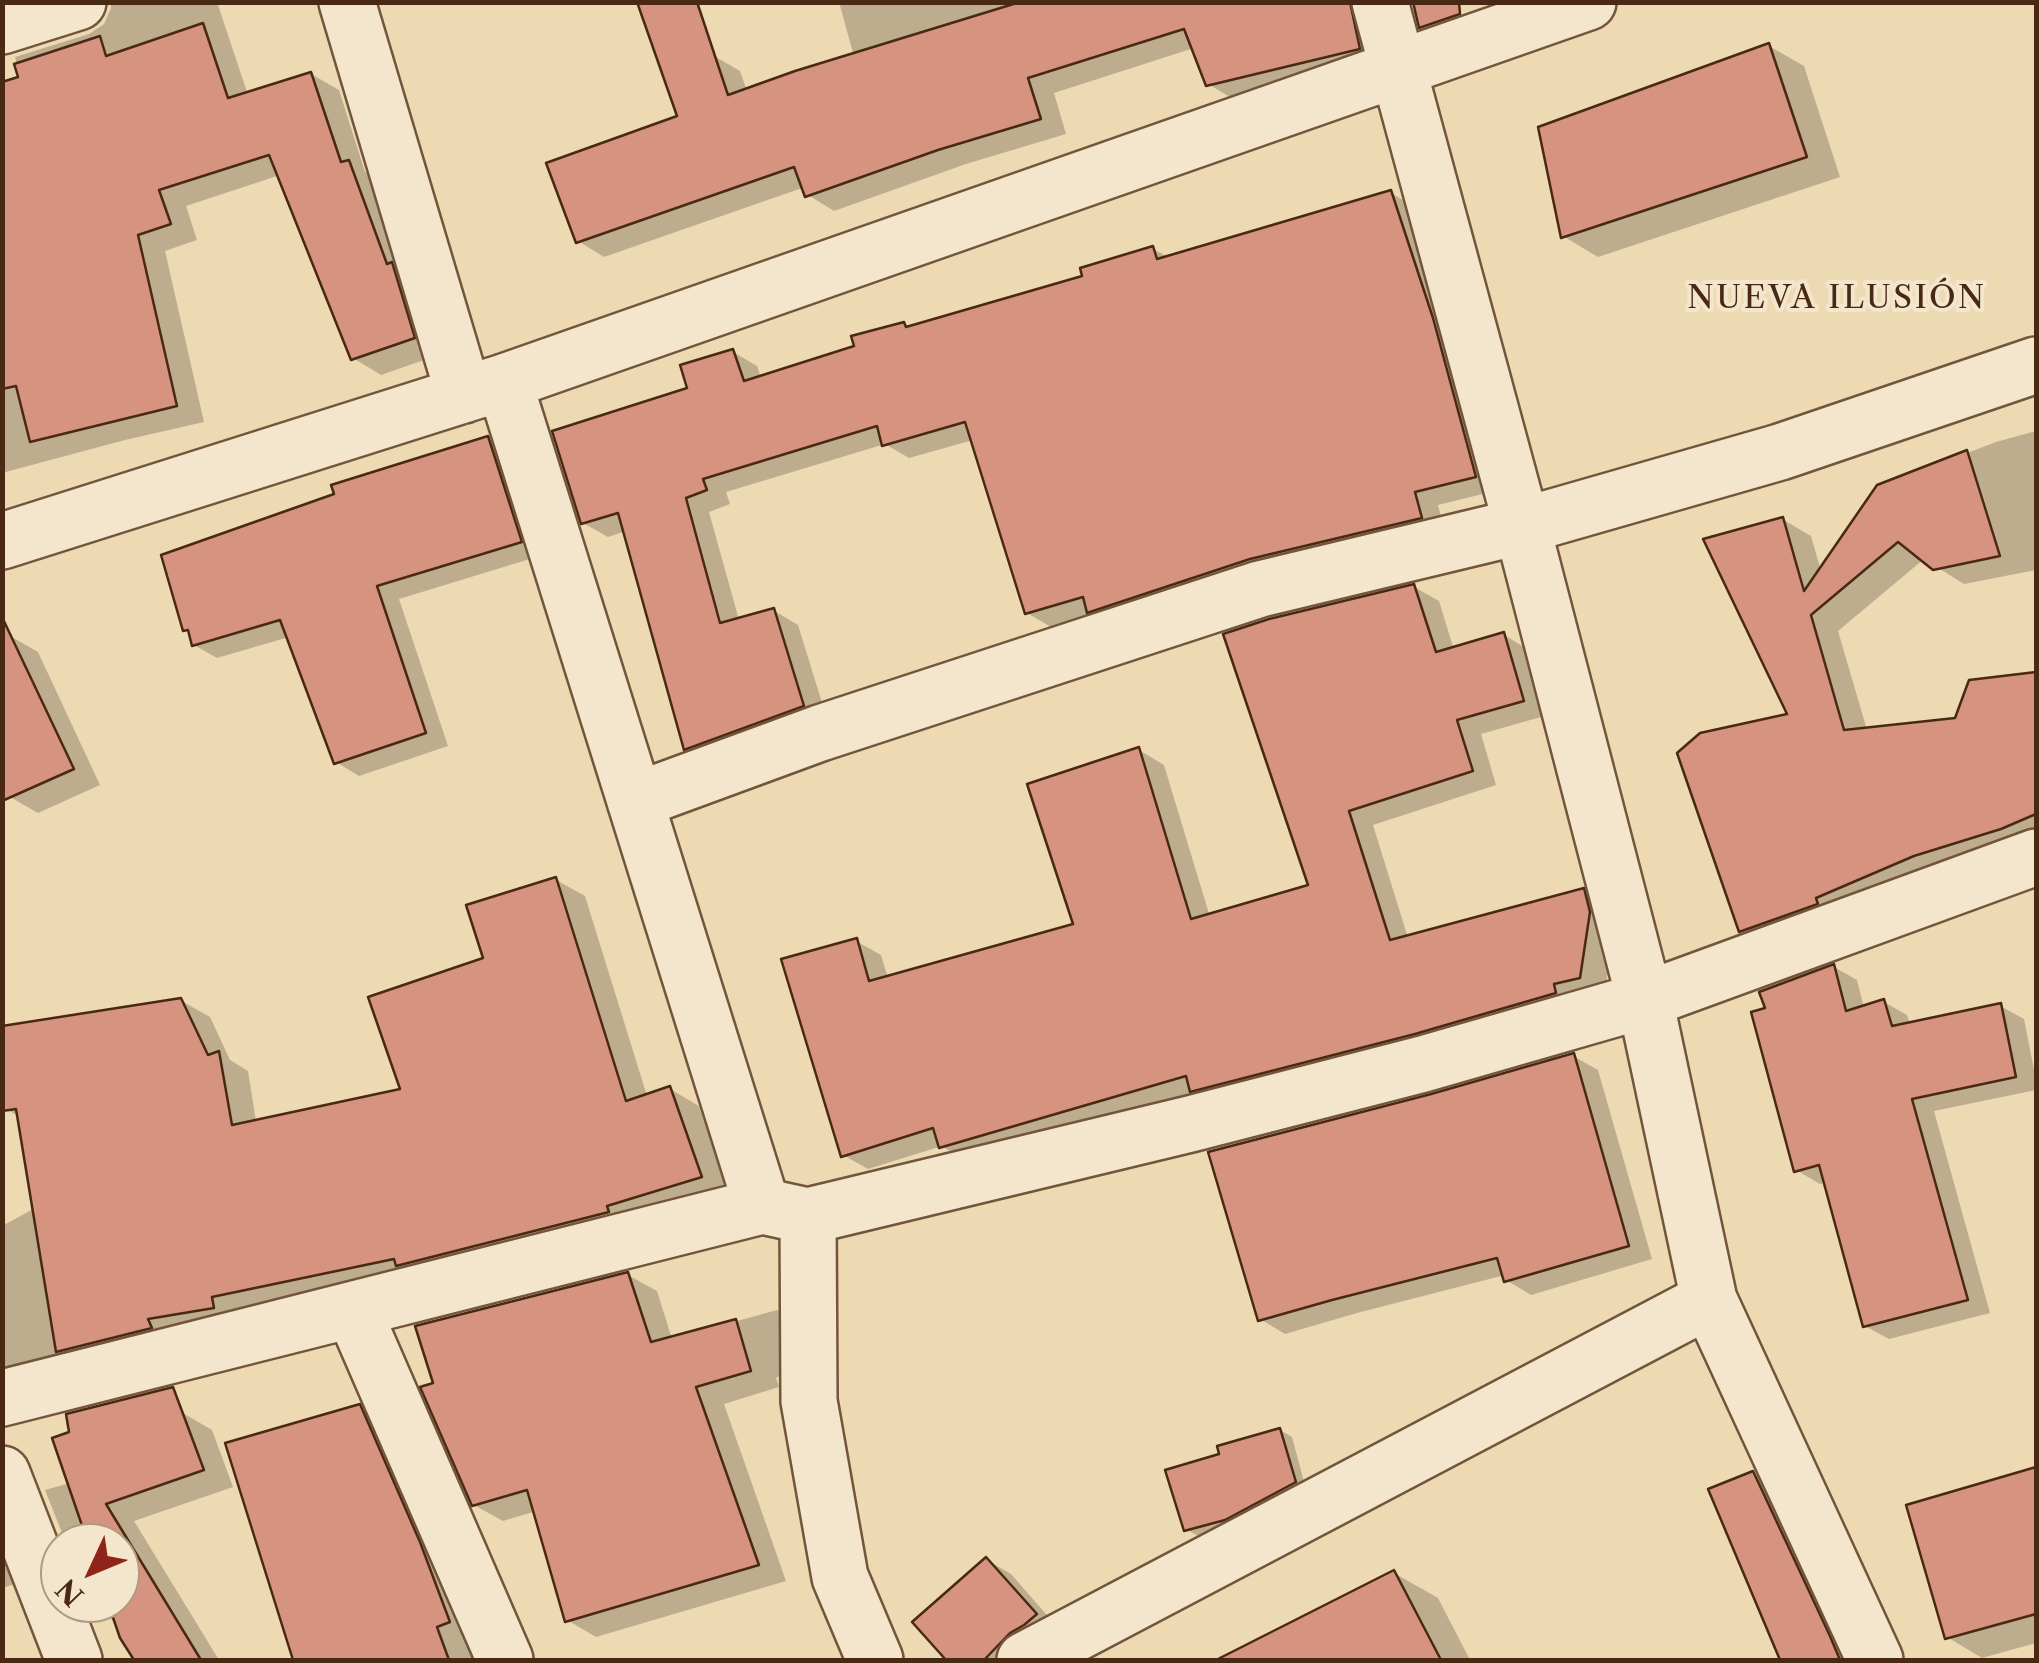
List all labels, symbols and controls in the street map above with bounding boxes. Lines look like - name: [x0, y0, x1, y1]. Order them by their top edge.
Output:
- district label: NUEVA ILUSIÓN: [1687, 280, 1987, 318]
- north arrow: [40, 1523, 140, 1623]
- text: N: [49, 1572, 91, 1613]

